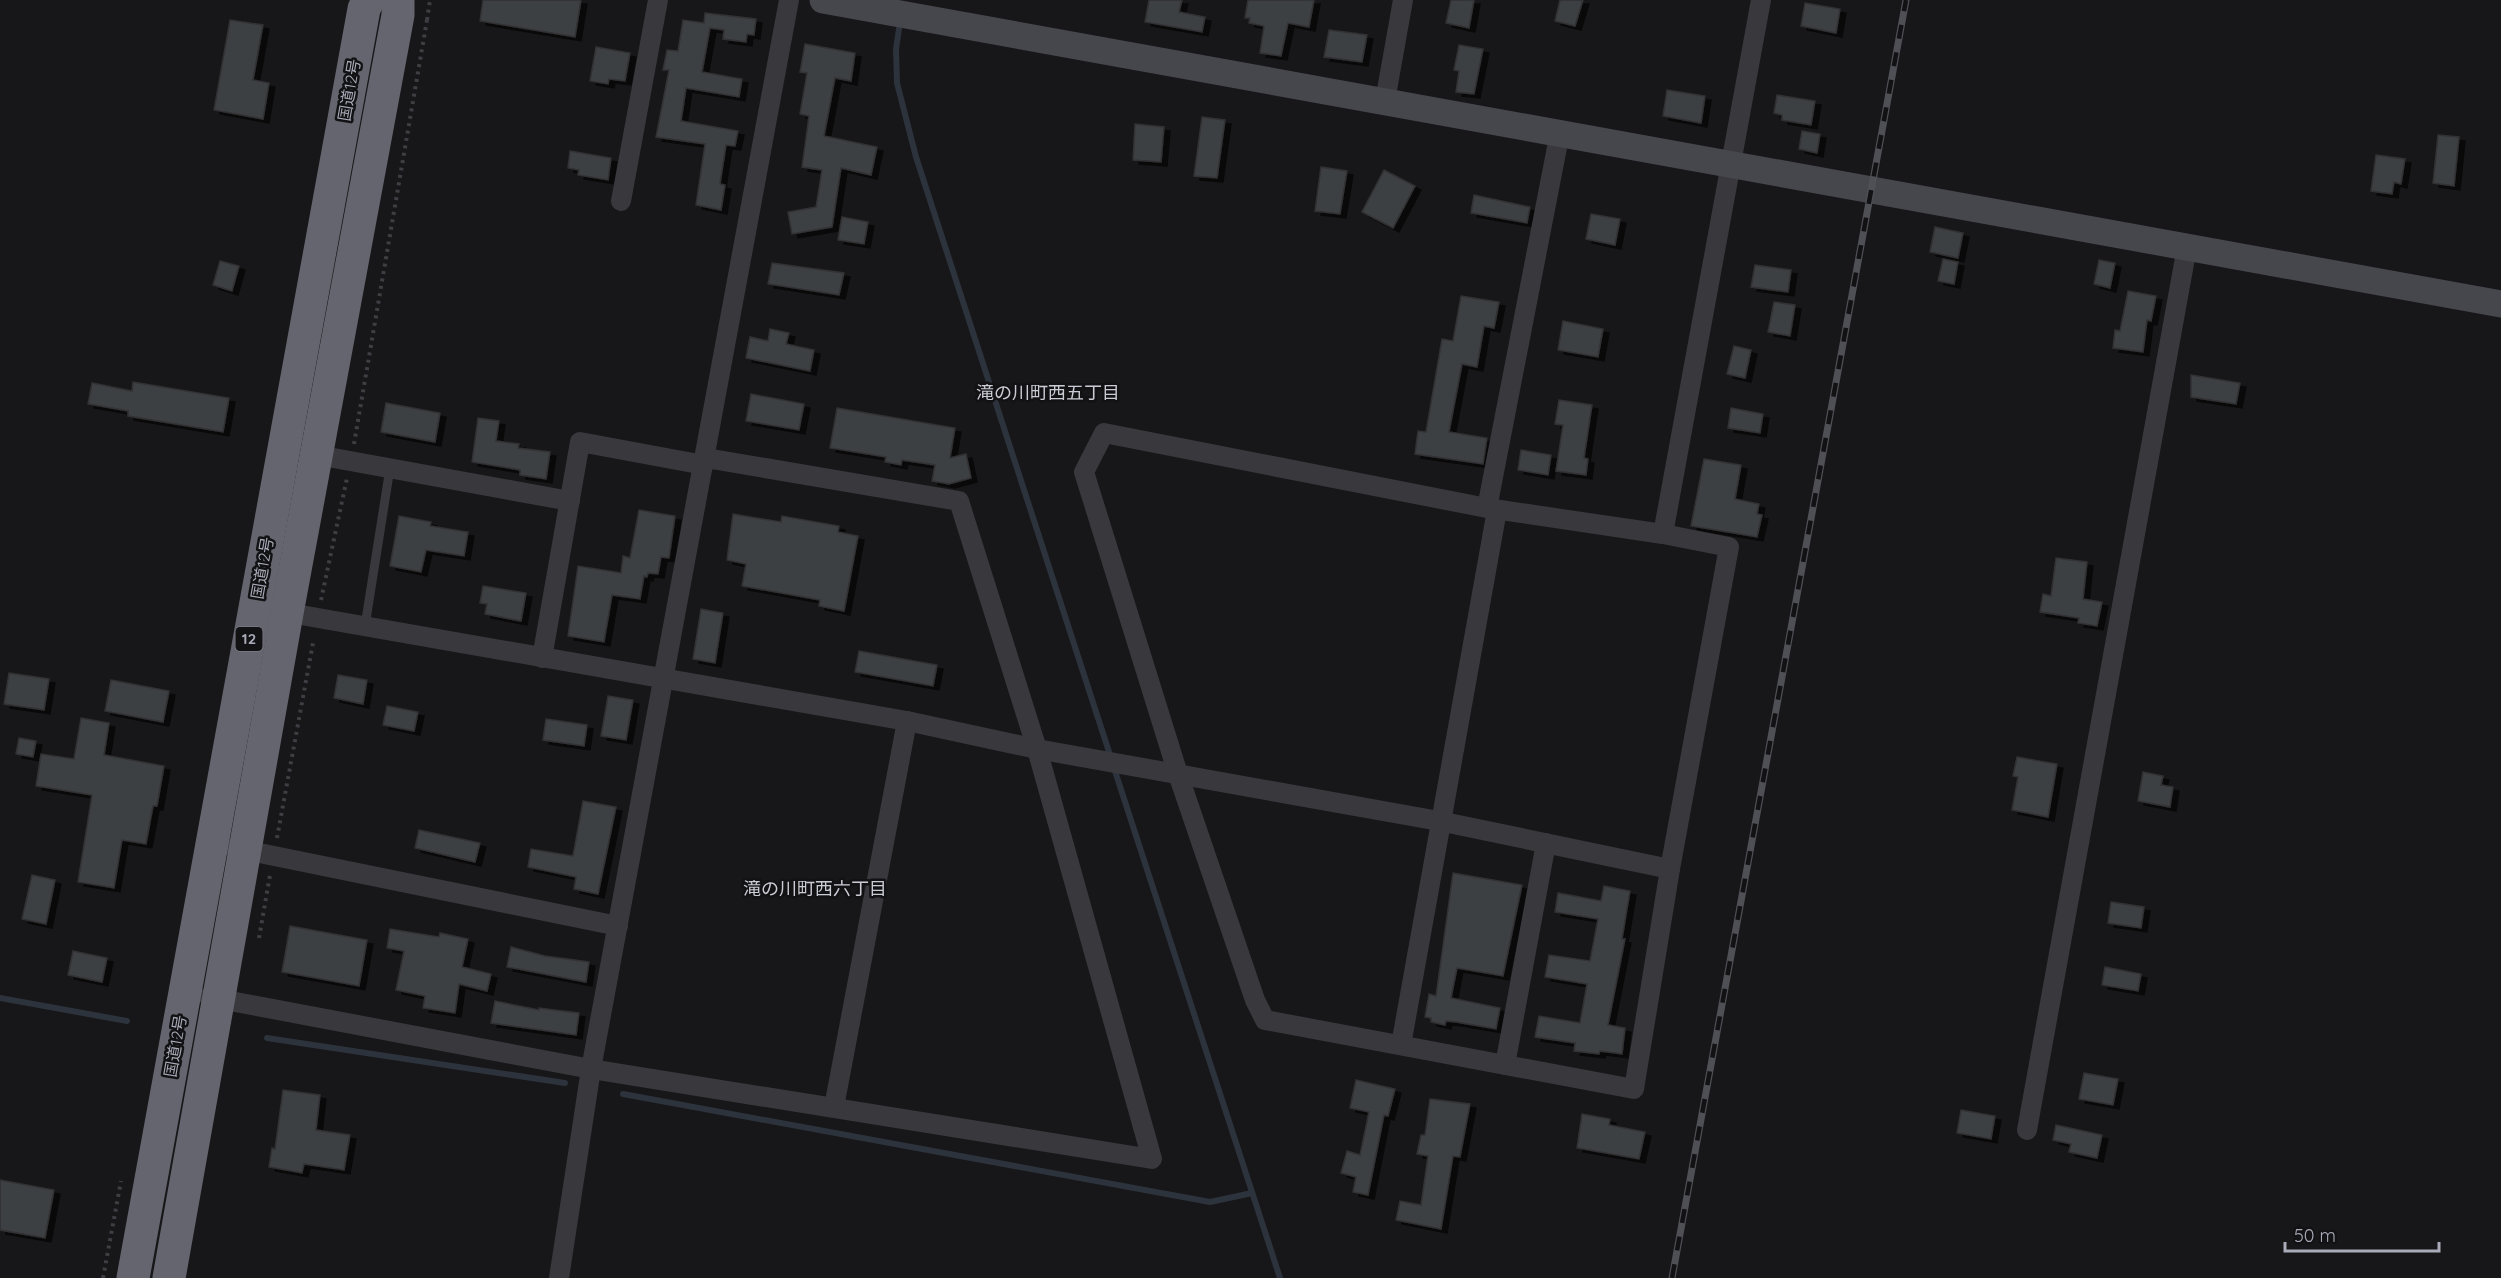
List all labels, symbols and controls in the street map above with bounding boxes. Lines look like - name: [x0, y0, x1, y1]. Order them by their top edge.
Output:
- street label: 国道12号: [334, 57, 364, 123]
- district label: 滝の川町西五丁目: [976, 381, 1120, 404]
- street label: 国道12号: [247, 535, 277, 601]
- road number: 12: [236, 627, 262, 651]
- district label: 滝の川町西六丁目: [743, 877, 887, 900]
- street label: 国道12号: [160, 1013, 190, 1079]
- scale bar: [2285, 1215, 2440, 1253]
- text: 50 m: [2294, 1224, 2336, 1247]

